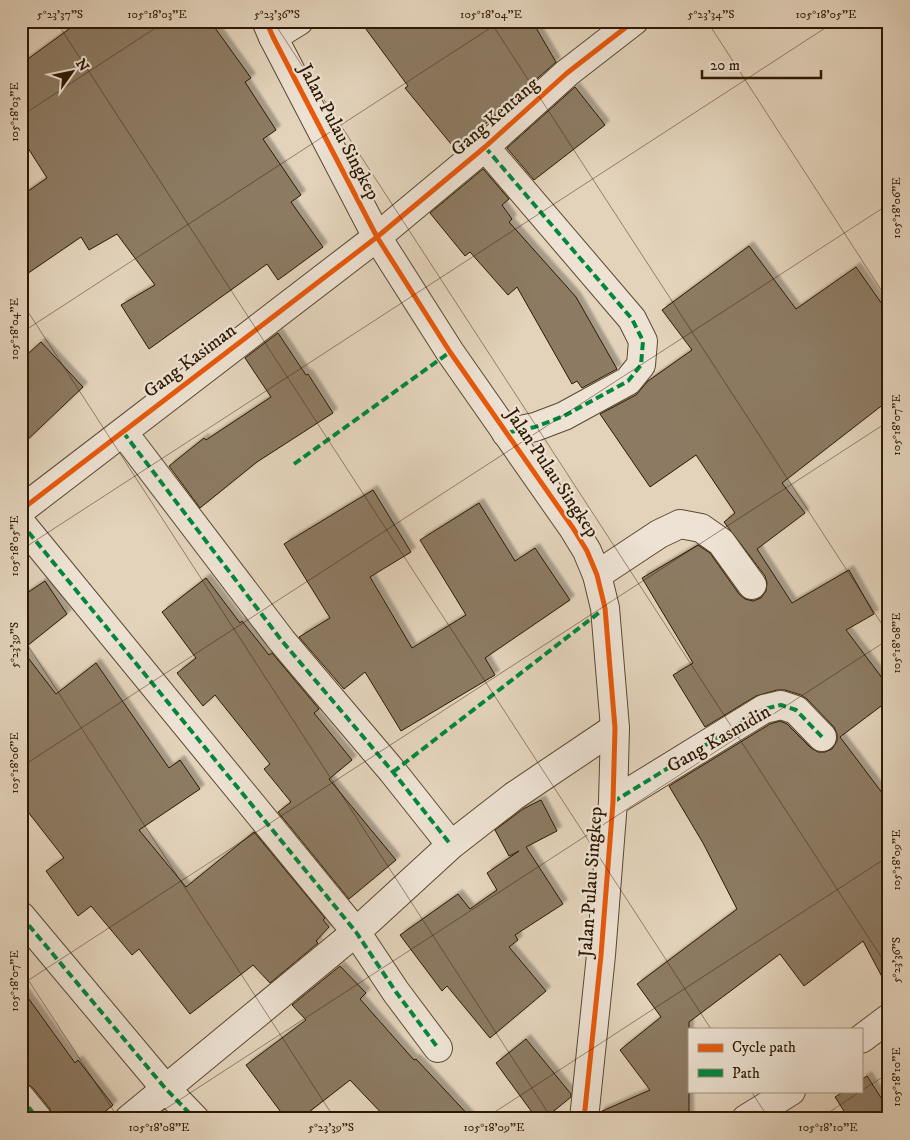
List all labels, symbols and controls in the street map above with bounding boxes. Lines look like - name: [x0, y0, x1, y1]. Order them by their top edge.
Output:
- text: 5°23'37"S: [37, 7, 83, 22]
- text: 105°18'03"E: [127, 7, 187, 22]
- text: 5°23'36"S: [254, 7, 300, 22]
- text: 105°18'04"E: [460, 7, 522, 22]
- text: 5°23'34"S: [688, 7, 734, 22]
- text: 105°18'05"E: [796, 7, 857, 22]
- north arrow: [48, 48, 98, 98]
- scale bar: [702, 48, 821, 80]
- text: N: [71, 56, 93, 76]
- text: 20 m: [710, 56, 740, 75]
- street label: Jalan Pulau Singkep: [292, 58, 385, 204]
- street label: Gang Kentang: [446, 72, 544, 161]
- text: 105°18'03"E: [7, 82, 22, 142]
- text: 105°18'06"E: [889, 177, 904, 239]
- text: 105°18'04"E: [7, 298, 22, 360]
- street label: Gang Kasiman: [139, 319, 241, 403]
- text: 105°18'07"E: [889, 394, 904, 456]
- street label: Jalan Pulau Singkep: [499, 402, 604, 542]
- text: 105°18'05"E: [7, 515, 22, 576]
- text: 105°18'08"E: [889, 612, 904, 674]
- text: 5°23'39"S: [7, 622, 22, 668]
- street label: Gang Kasmidin: [663, 700, 775, 778]
- text: 105°18'06"E: [7, 732, 22, 794]
- street label: Jalan Pulau Singkep: [574, 806, 608, 960]
- text: 105°18'09"E: [889, 829, 904, 891]
- text: 5°23'36"S: [889, 937, 904, 983]
- text: 105°18'07"E: [7, 950, 22, 1012]
- legend: [688, 1028, 862, 1092]
- text: Cycle path: [732, 1038, 796, 1057]
- text: 105°18'10"E: [889, 1047, 904, 1107]
- text: Path: [732, 1064, 760, 1083]
- text: 105°18'08"E: [128, 1120, 190, 1135]
- text: 5°23'39"S: [308, 1120, 354, 1135]
- text: 105°18'09"E: [463, 1120, 525, 1135]
- text: 105°18'10"E: [798, 1120, 858, 1135]

